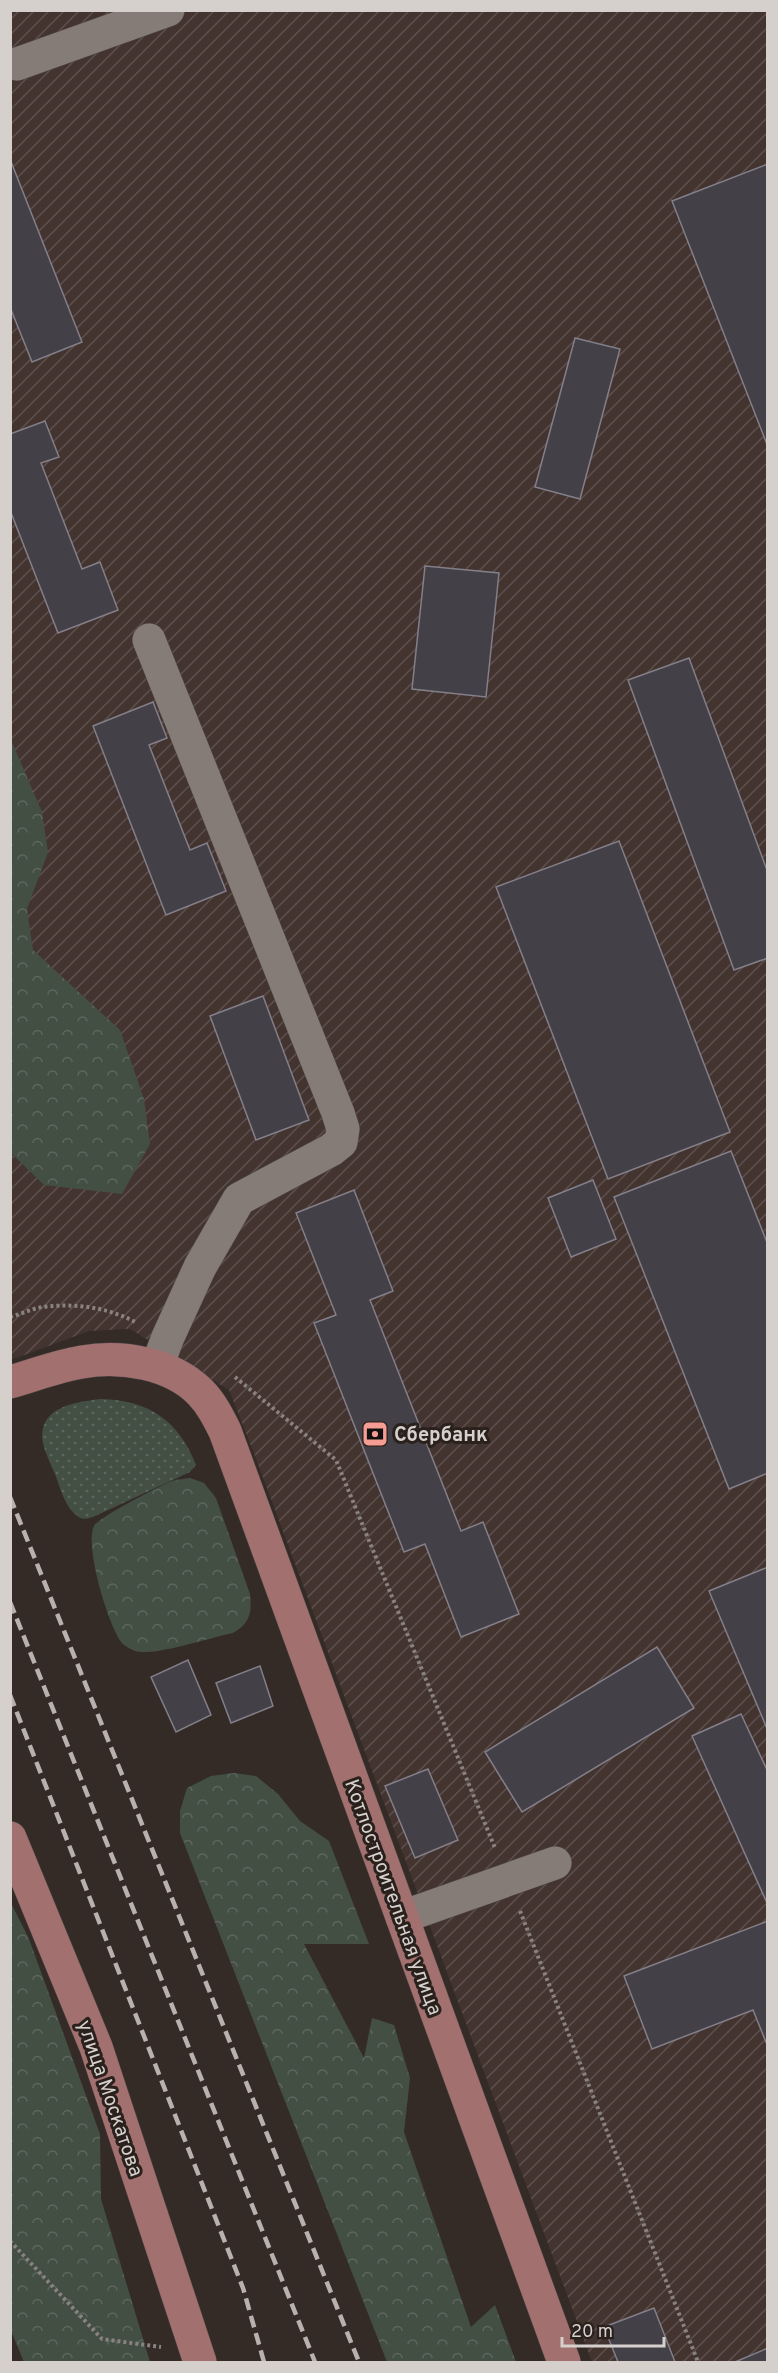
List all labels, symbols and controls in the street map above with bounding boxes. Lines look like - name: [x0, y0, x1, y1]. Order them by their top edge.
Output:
- bank icon: Сбербанк: [360, 1419, 390, 1449]
- place label: Сбербанк: [394, 1423, 488, 1449]
- street label: Котлостроительная улица: [337, 1776, 447, 2019]
- street label: улица Москатова: [70, 2017, 148, 2180]
- scale bar: [562, 2310, 664, 2348]
- text: 20 m: [571, 2321, 613, 2344]

